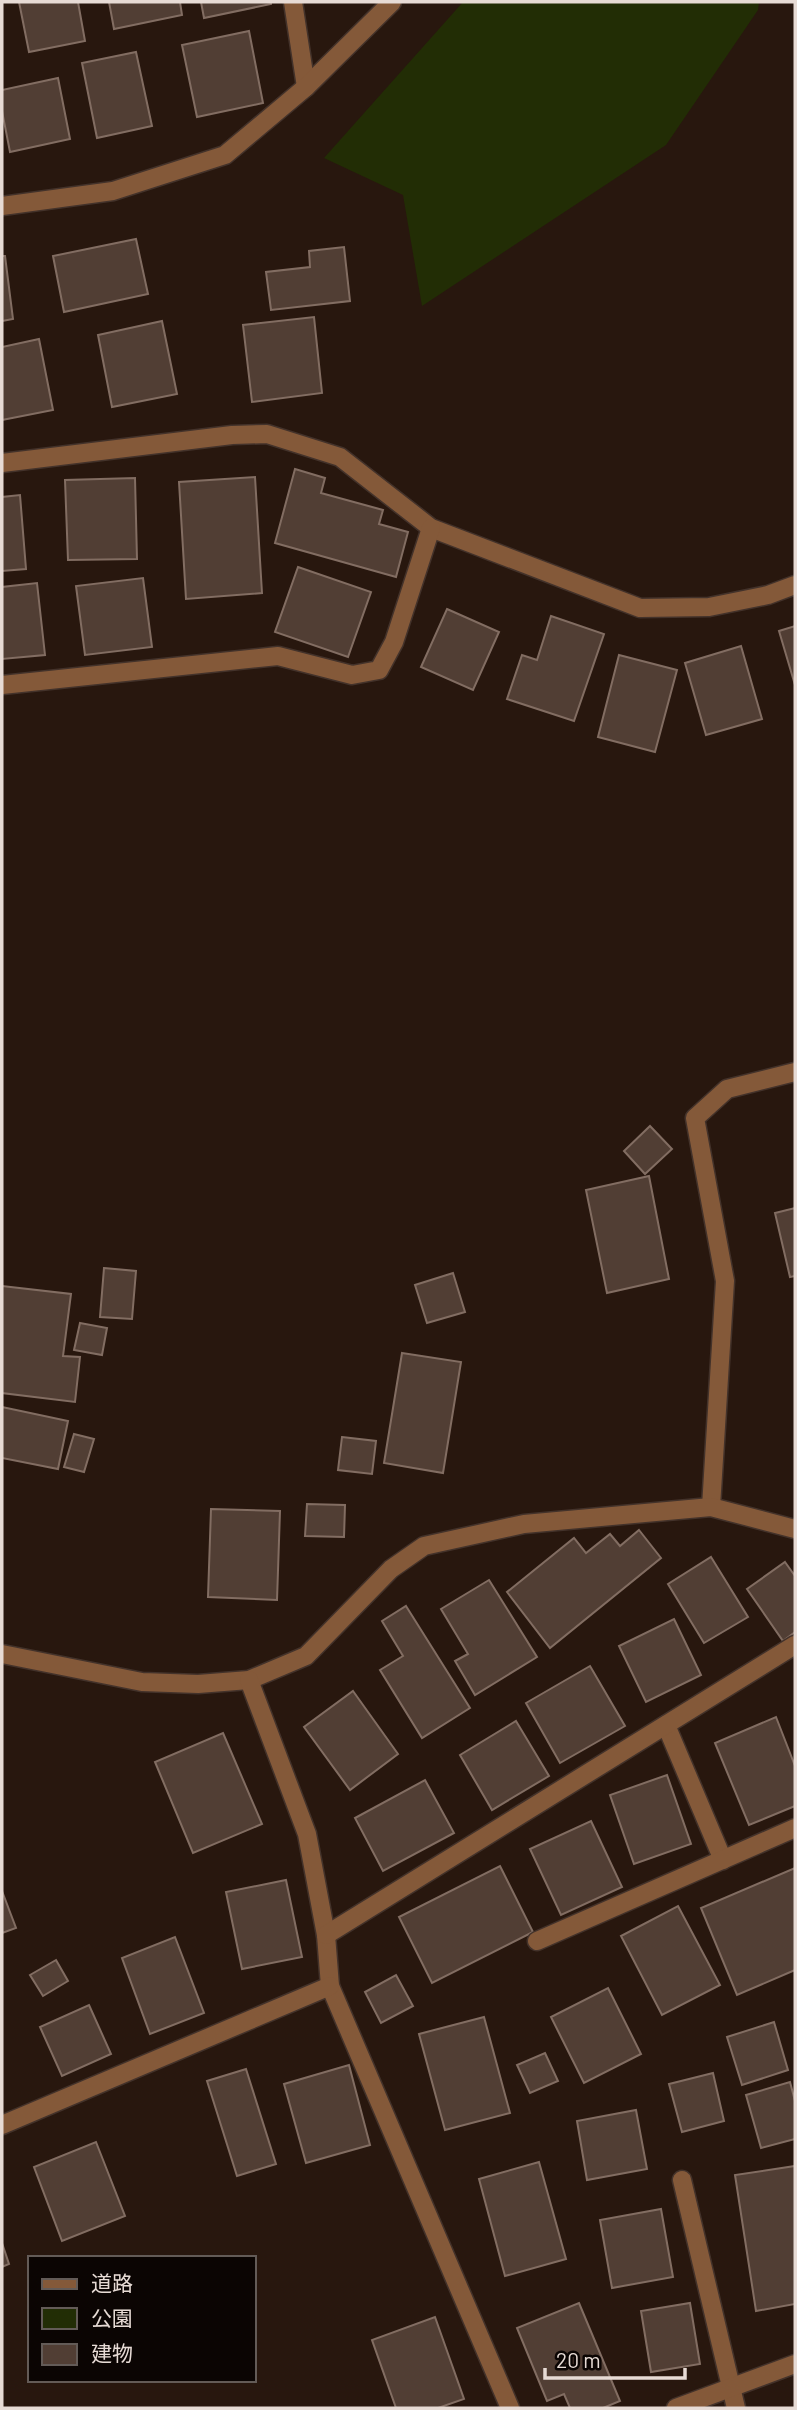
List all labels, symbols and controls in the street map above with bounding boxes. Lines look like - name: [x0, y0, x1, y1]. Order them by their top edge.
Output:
- legend: [28, 2256, 256, 2382]
- text: 道路: [91, 2270, 133, 2295]
- text: 公園: [91, 2305, 133, 2330]
- scale bar: [545, 2336, 685, 2380]
- text: 建物: [91, 2340, 133, 2365]
- text: 20 m: [556, 2347, 601, 2372]

